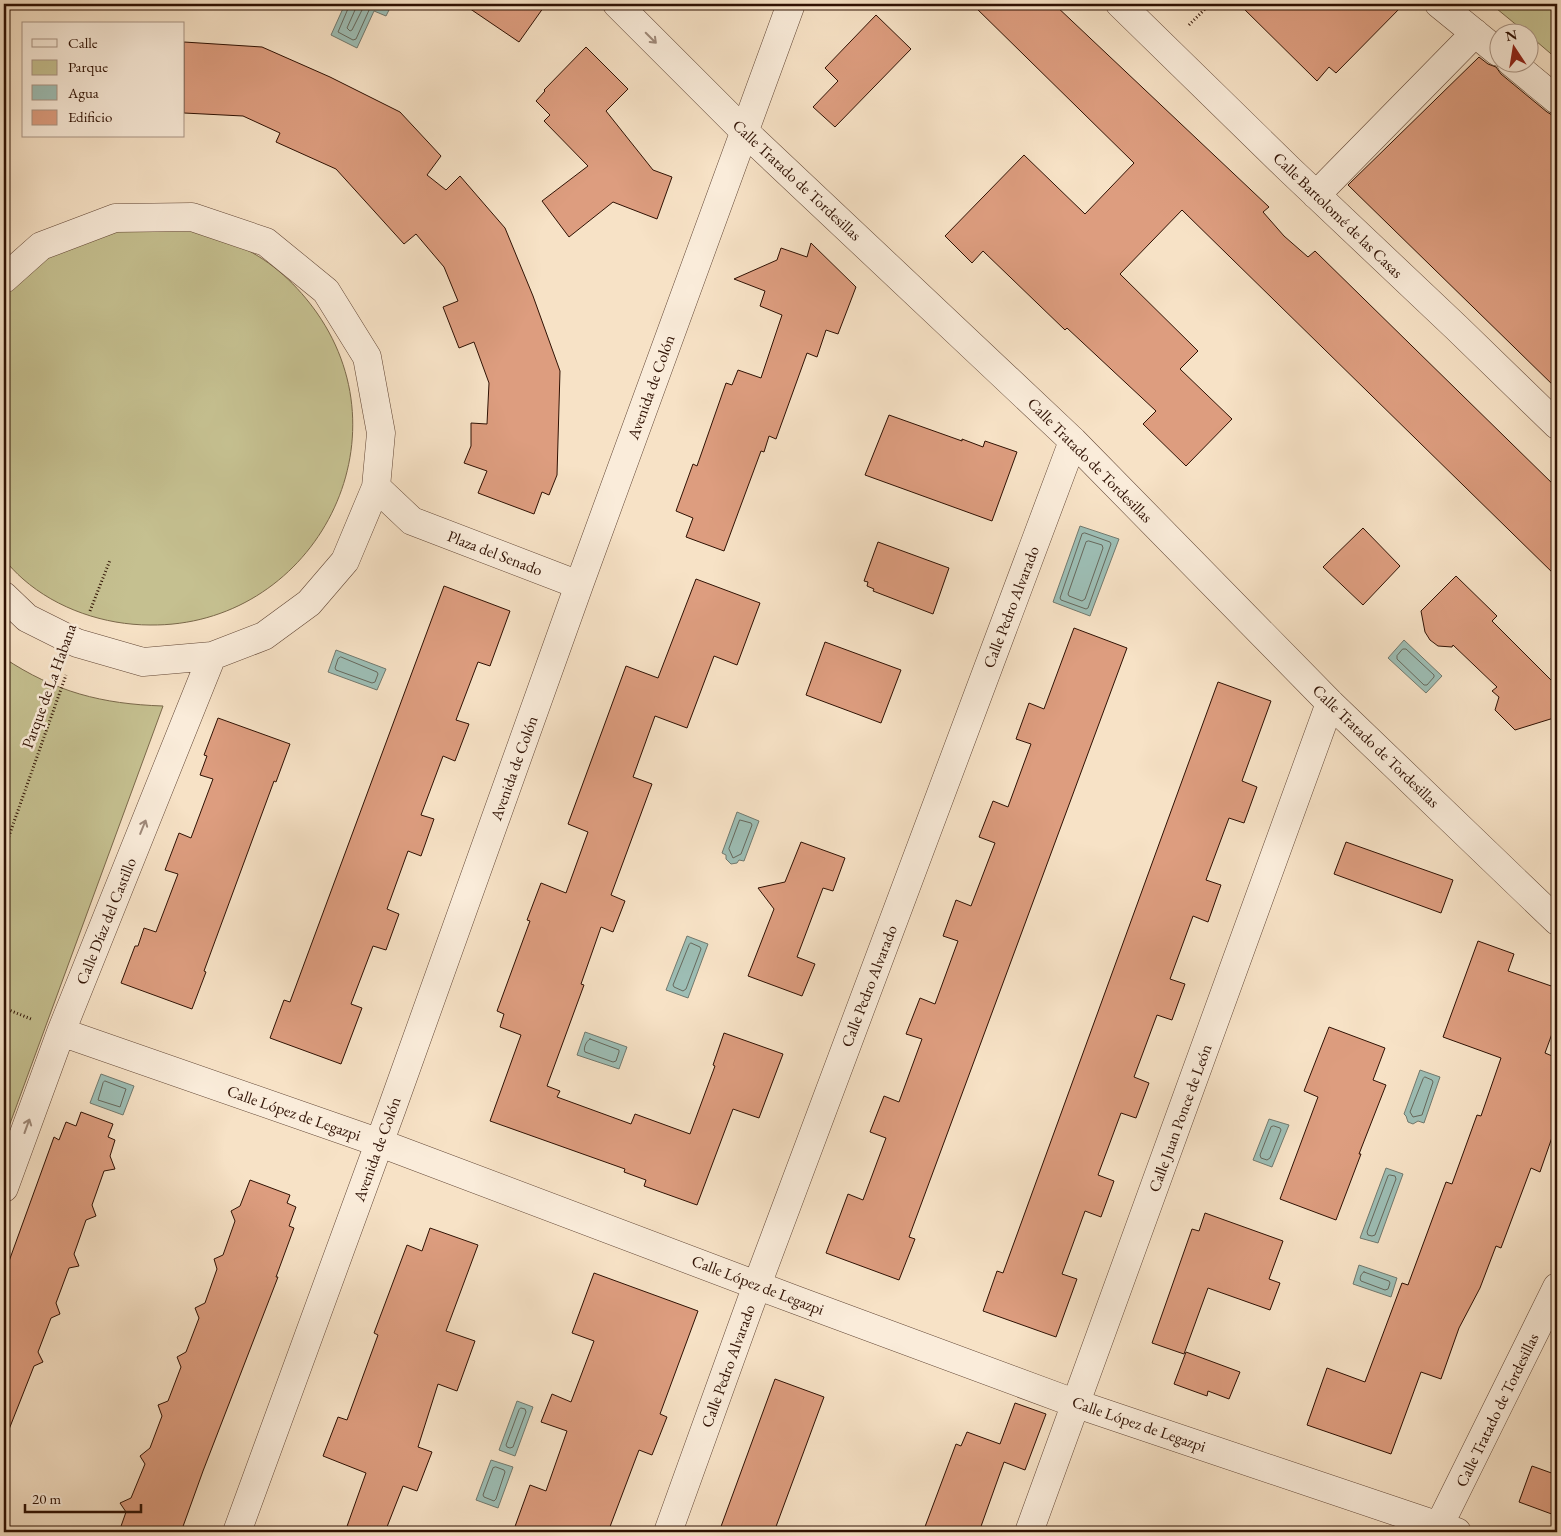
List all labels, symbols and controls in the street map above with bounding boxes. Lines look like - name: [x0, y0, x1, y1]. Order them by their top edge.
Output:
- legend: [22, 22, 185, 138]
- north arrow: [1488, 22, 1538, 72]
- text: N: [1504, 25, 1519, 45]
- one-way arrow: [645, 32, 657, 44]
- text: Calle: [68, 33, 98, 52]
- text: Parque: [68, 57, 108, 76]
- text: Agua: [67, 83, 99, 102]
- text: Edificio: [68, 107, 112, 126]
- street label: Calle Tratado de Tordesillas: [728, 115, 866, 245]
- street label: Calle Bartolomé de las Casas: [1269, 147, 1407, 283]
- street label: Avenida de Colón: [622, 331, 680, 443]
- street label: Calle Tratado de Tordesillas: [1023, 393, 1157, 527]
- street label: Plaza del Senado: [444, 525, 546, 581]
- street label: Calle Pedro Alvarado: [978, 543, 1044, 671]
- street label: Parque de La Habana: [17, 620, 81, 751]
- street label: Calle Tratado de Tordesillas: [1308, 680, 1444, 812]
- street label: Avenida de Colón: [485, 712, 543, 824]
- one-way arrow: [139, 820, 148, 836]
- street label: Calle Díaz del Castillo: [71, 854, 141, 988]
- street label: Calle Pedro Alvarado: [836, 922, 902, 1050]
- street label: Calle Juan Ponce de León: [1143, 1041, 1217, 1195]
- street label: Calle López de Legazpi: [224, 1080, 364, 1146]
- street label: Avenida de Colón: [348, 1093, 406, 1205]
- one-way arrow: [23, 1118, 32, 1134]
- street label: Calle López de Legazpi: [689, 1250, 827, 1320]
- street label: Calle Pedro Alvarado: [696, 1302, 760, 1430]
- street label: Calle Tratado de Tordesillas: [1451, 1330, 1543, 1490]
- street label: Calle López de Legazpi: [1069, 1391, 1209, 1457]
- scale bar: [25, 1481, 141, 1513]
- text: 20 m: [32, 1489, 61, 1508]

